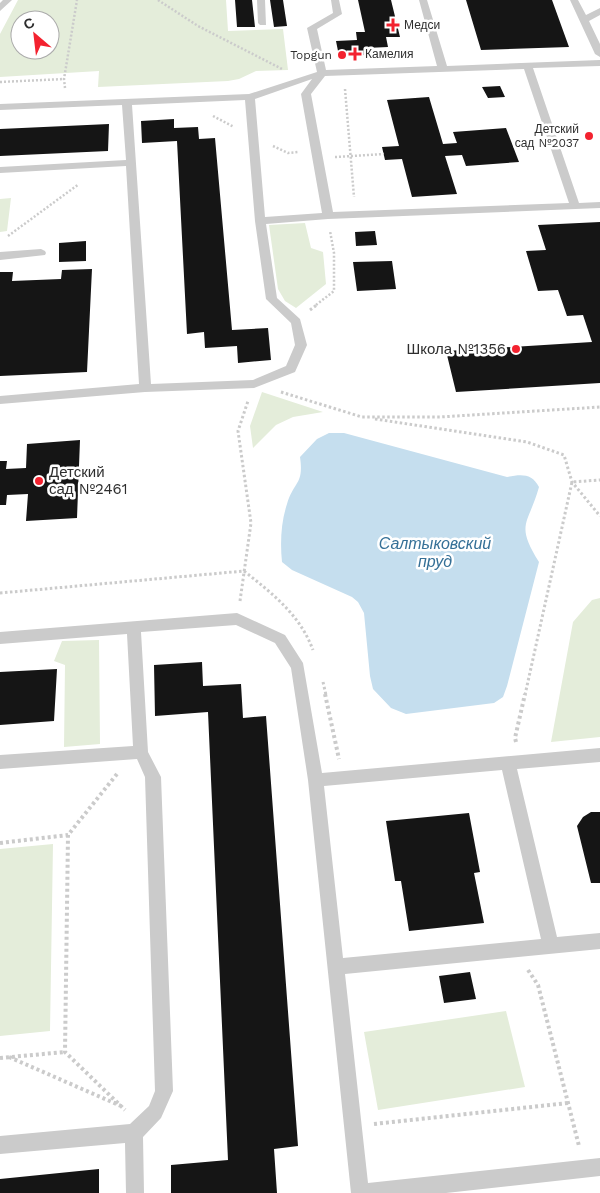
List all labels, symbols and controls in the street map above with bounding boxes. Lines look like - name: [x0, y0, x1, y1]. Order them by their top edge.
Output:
- north arrow: [10, 10, 60, 60]
- text: С: [21, 14, 37, 33]
- marker: Медси: [386, 18, 400, 32]
- place label: Медси: [404, 18, 440, 32]
- place label: Камелия: [365, 47, 413, 61]
- place label: Topgun: [290, 48, 332, 62]
- marker: Камелия: [349, 48, 361, 60]
- marker: Topgun: [336, 49, 348, 61]
- place label: Детский сад №2037: [515, 122, 579, 150]
- marker: Детский сад №2037: [583, 130, 595, 142]
- place label: Школа №1356: [406, 340, 506, 358]
- marker: Школа №1356: [510, 343, 522, 355]
- place label: Детский сад №2461: [49, 463, 128, 498]
- marker: Детский сад №2461: [33, 475, 45, 487]
- water label: Салтыковский пруд: [379, 534, 491, 571]

